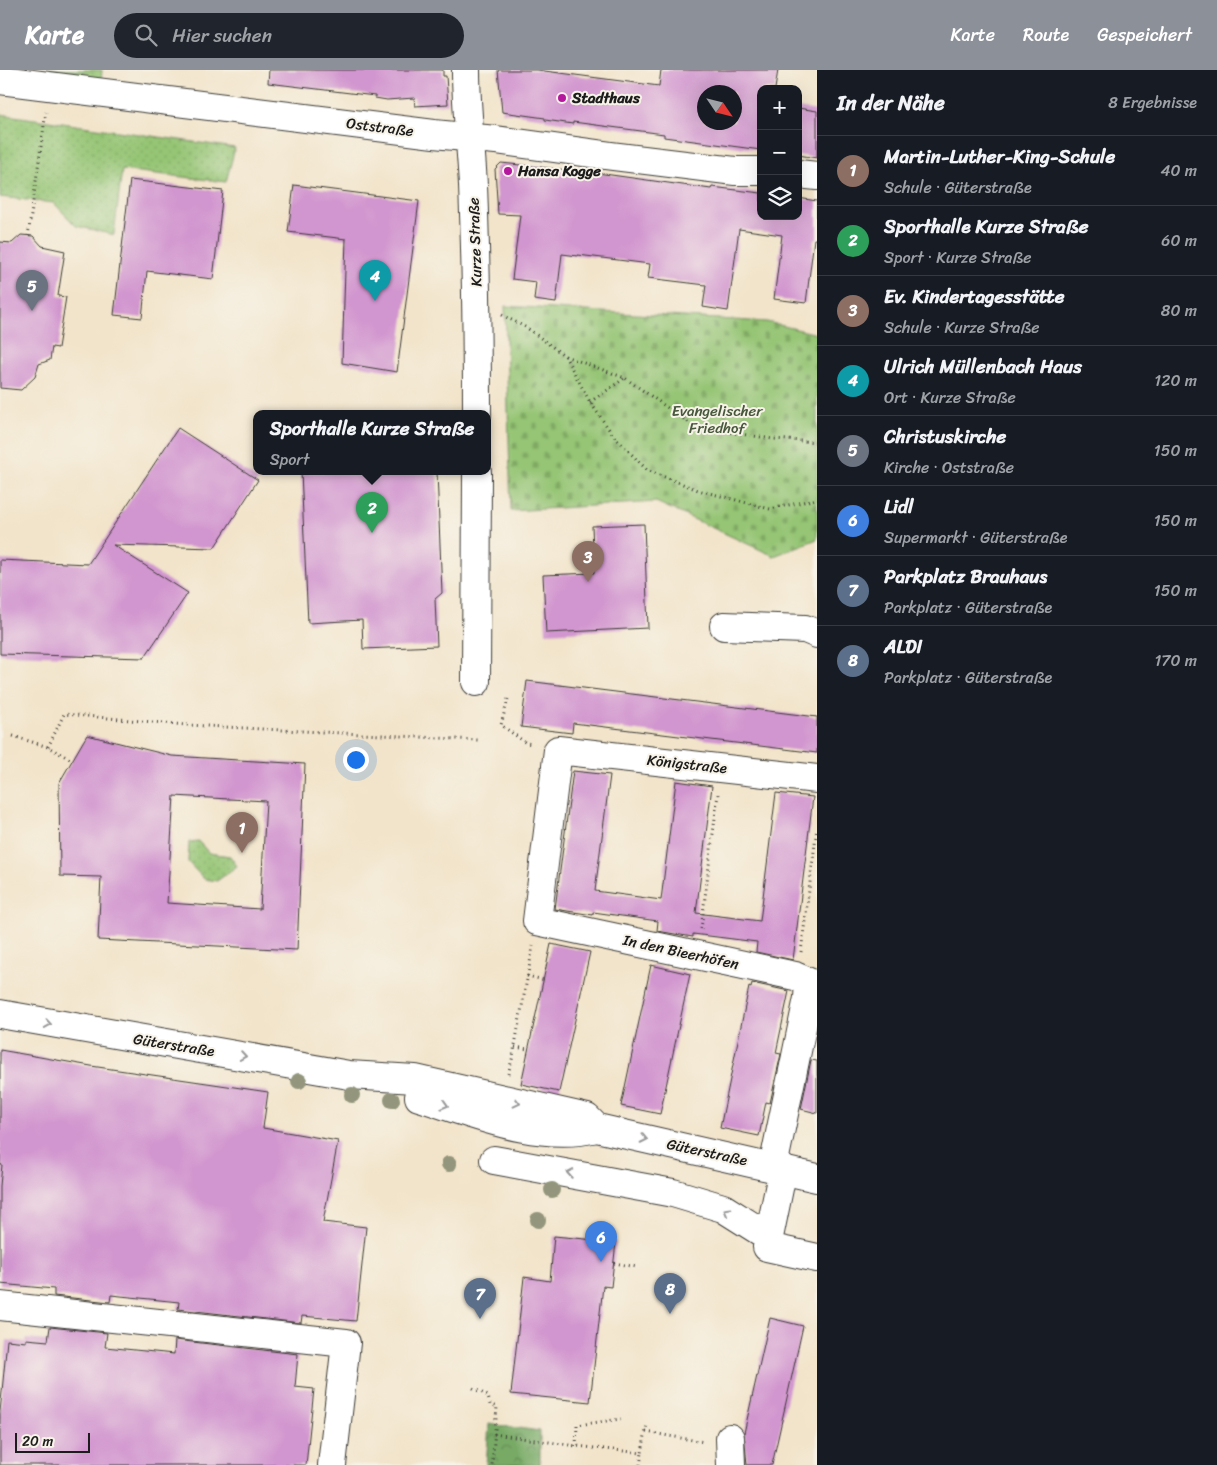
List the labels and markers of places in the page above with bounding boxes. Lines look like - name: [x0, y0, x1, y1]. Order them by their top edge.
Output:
- place label: Stadthaus: [571, 85, 641, 111]
- marker: Stadthaus: [556, 92, 568, 104]
- place label: Hansa Kogge: [517, 158, 601, 184]
- marker: Hansa Kogge: [502, 165, 514, 177]
- pin: 4: [359, 260, 391, 301]
- pin: 5: [16, 270, 48, 311]
- pin: 2: [356, 492, 388, 533]
- pin: 3: [572, 541, 604, 582]
- pin: 1: [226, 812, 258, 853]
- pin: 6: [585, 1221, 617, 1262]
- pin: 8: [654, 1273, 686, 1314]
- pin: 7: [464, 1278, 496, 1319]

